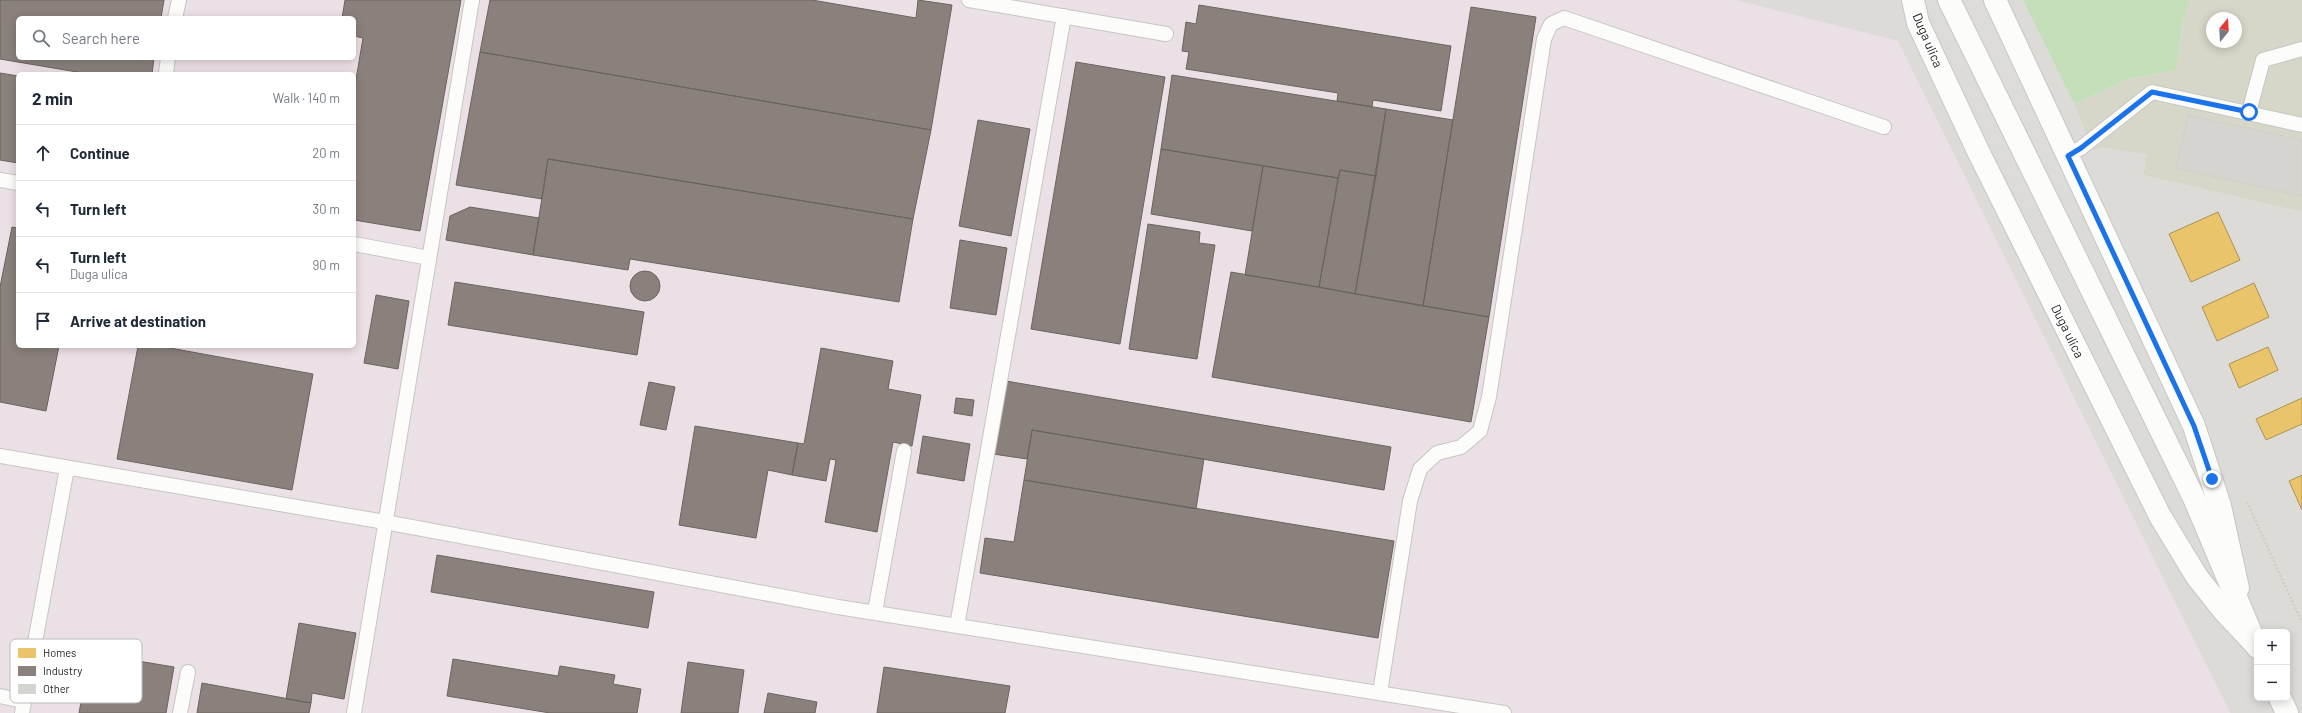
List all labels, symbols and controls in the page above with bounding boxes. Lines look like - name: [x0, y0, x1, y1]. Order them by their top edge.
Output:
- street label: Duga ulica: [1909, 10, 1947, 70]
- north arrow: [2206, 12, 2242, 48]
- search box: [16, 16, 356, 60]
- icon: search: [30, 27, 52, 49]
- text: Search here: [62, 29, 140, 47]
- text: 2 min: [32, 88, 73, 108]
- text: Walk · 140 m: [273, 90, 340, 106]
- route start: [2240, 103, 2258, 121]
- icon: ahead: [32, 142, 54, 164]
- text: Continue: [70, 144, 130, 162]
- text: 20 m: [312, 145, 340, 161]
- icon: left: [32, 198, 54, 220]
- text: Turn left: [70, 200, 126, 218]
- text: 30 m: [313, 201, 340, 217]
- text: Turn left: [70, 248, 126, 266]
- icon: left: [32, 254, 54, 276]
- text: 90 m: [313, 257, 340, 273]
- text: Duga ulica: [70, 266, 128, 282]
- street label: Duga ulica: [2048, 302, 2088, 360]
- icon: arrive: [32, 310, 54, 332]
- text: Arrive at destination: [70, 312, 206, 330]
- route end: [2203, 470, 2221, 488]
- map controls: [2254, 629, 2290, 701]
- button: +: [2254, 629, 2290, 665]
- legend: [10, 639, 142, 703]
- text: Homes: [43, 646, 76, 659]
- text: Industry: [43, 664, 82, 677]
- button: −: [2254, 665, 2290, 701]
- text: Other: [43, 682, 70, 695]

